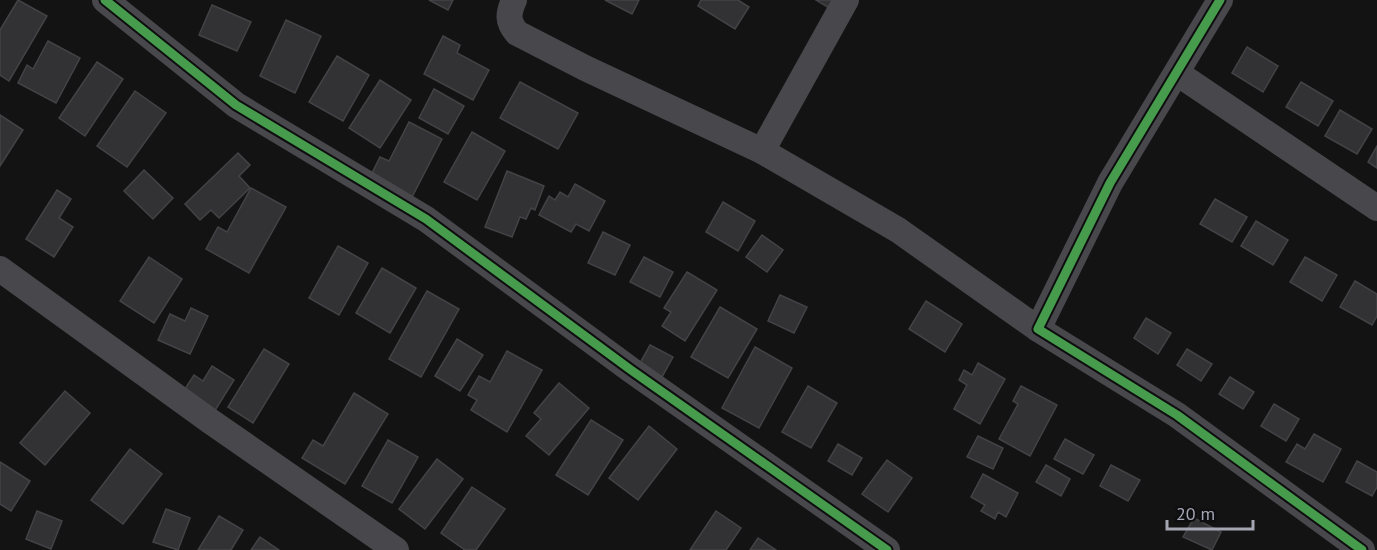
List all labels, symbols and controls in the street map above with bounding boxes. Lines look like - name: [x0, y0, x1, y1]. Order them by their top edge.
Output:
- scale bar: [1167, 493, 1252, 531]
- text: 20 m: [1176, 502, 1215, 525]

